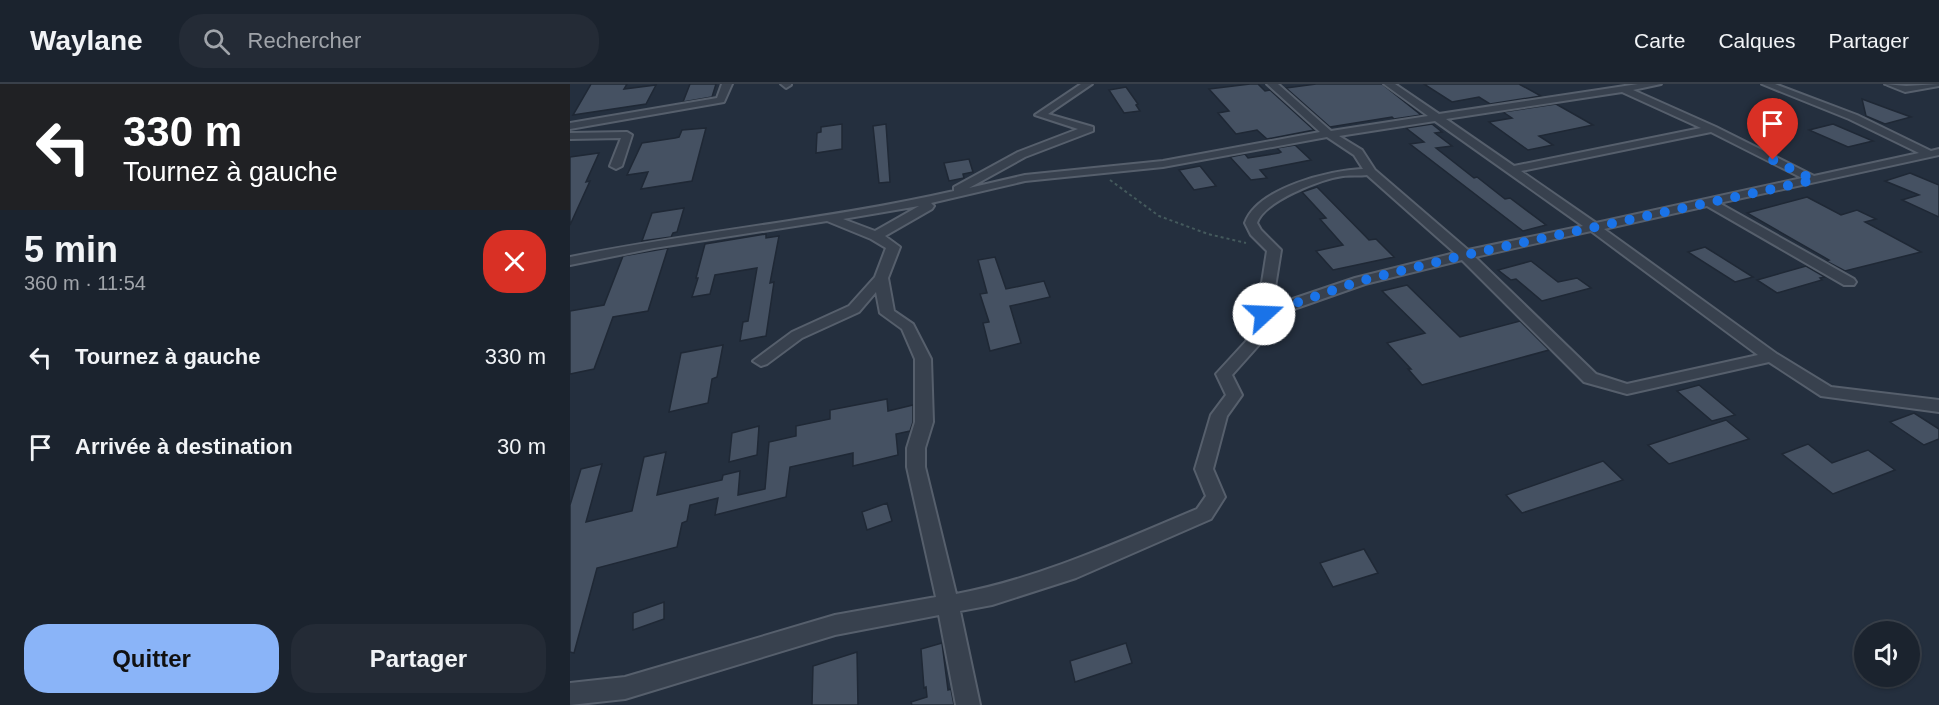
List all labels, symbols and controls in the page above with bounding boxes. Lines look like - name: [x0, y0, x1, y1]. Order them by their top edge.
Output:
- search box: [179, 14, 599, 68]
- text: Waylane: [30, 25, 143, 56]
- icon: search: [200, 25, 233, 58]
- text: Rechercher: [248, 28, 361, 53]
- text: Carte: [1634, 29, 1685, 52]
- text: Calques: [1718, 29, 1795, 52]
- text: Partager: [1828, 29, 1909, 52]
- pin: [1747, 98, 1798, 160]
- icon: arrive: [1756, 107, 1789, 140]
- icon: left: [24, 108, 102, 186]
- text: 330 m: [123, 108, 242, 155]
- text: Tournez à gauche: [123, 157, 338, 187]
- text: 5 min: [24, 229, 118, 270]
- button: close: [483, 230, 546, 293]
- text: 360 m · 11:54: [24, 272, 146, 294]
- position arrow: [1232, 282, 1296, 346]
- icon: left: [24, 341, 57, 374]
- text: Tournez à gauche: [75, 344, 260, 369]
- text: 330 m: [485, 344, 546, 369]
- icon: arrive: [24, 431, 57, 464]
- text: Arrivée à destination: [75, 434, 293, 459]
- text: 30 m: [497, 434, 546, 459]
- map controls: [1854, 621, 1920, 687]
- button: sound: [1854, 621, 1920, 687]
- button: Quitter: [24, 624, 279, 693]
- button: Partager: [291, 624, 546, 693]

